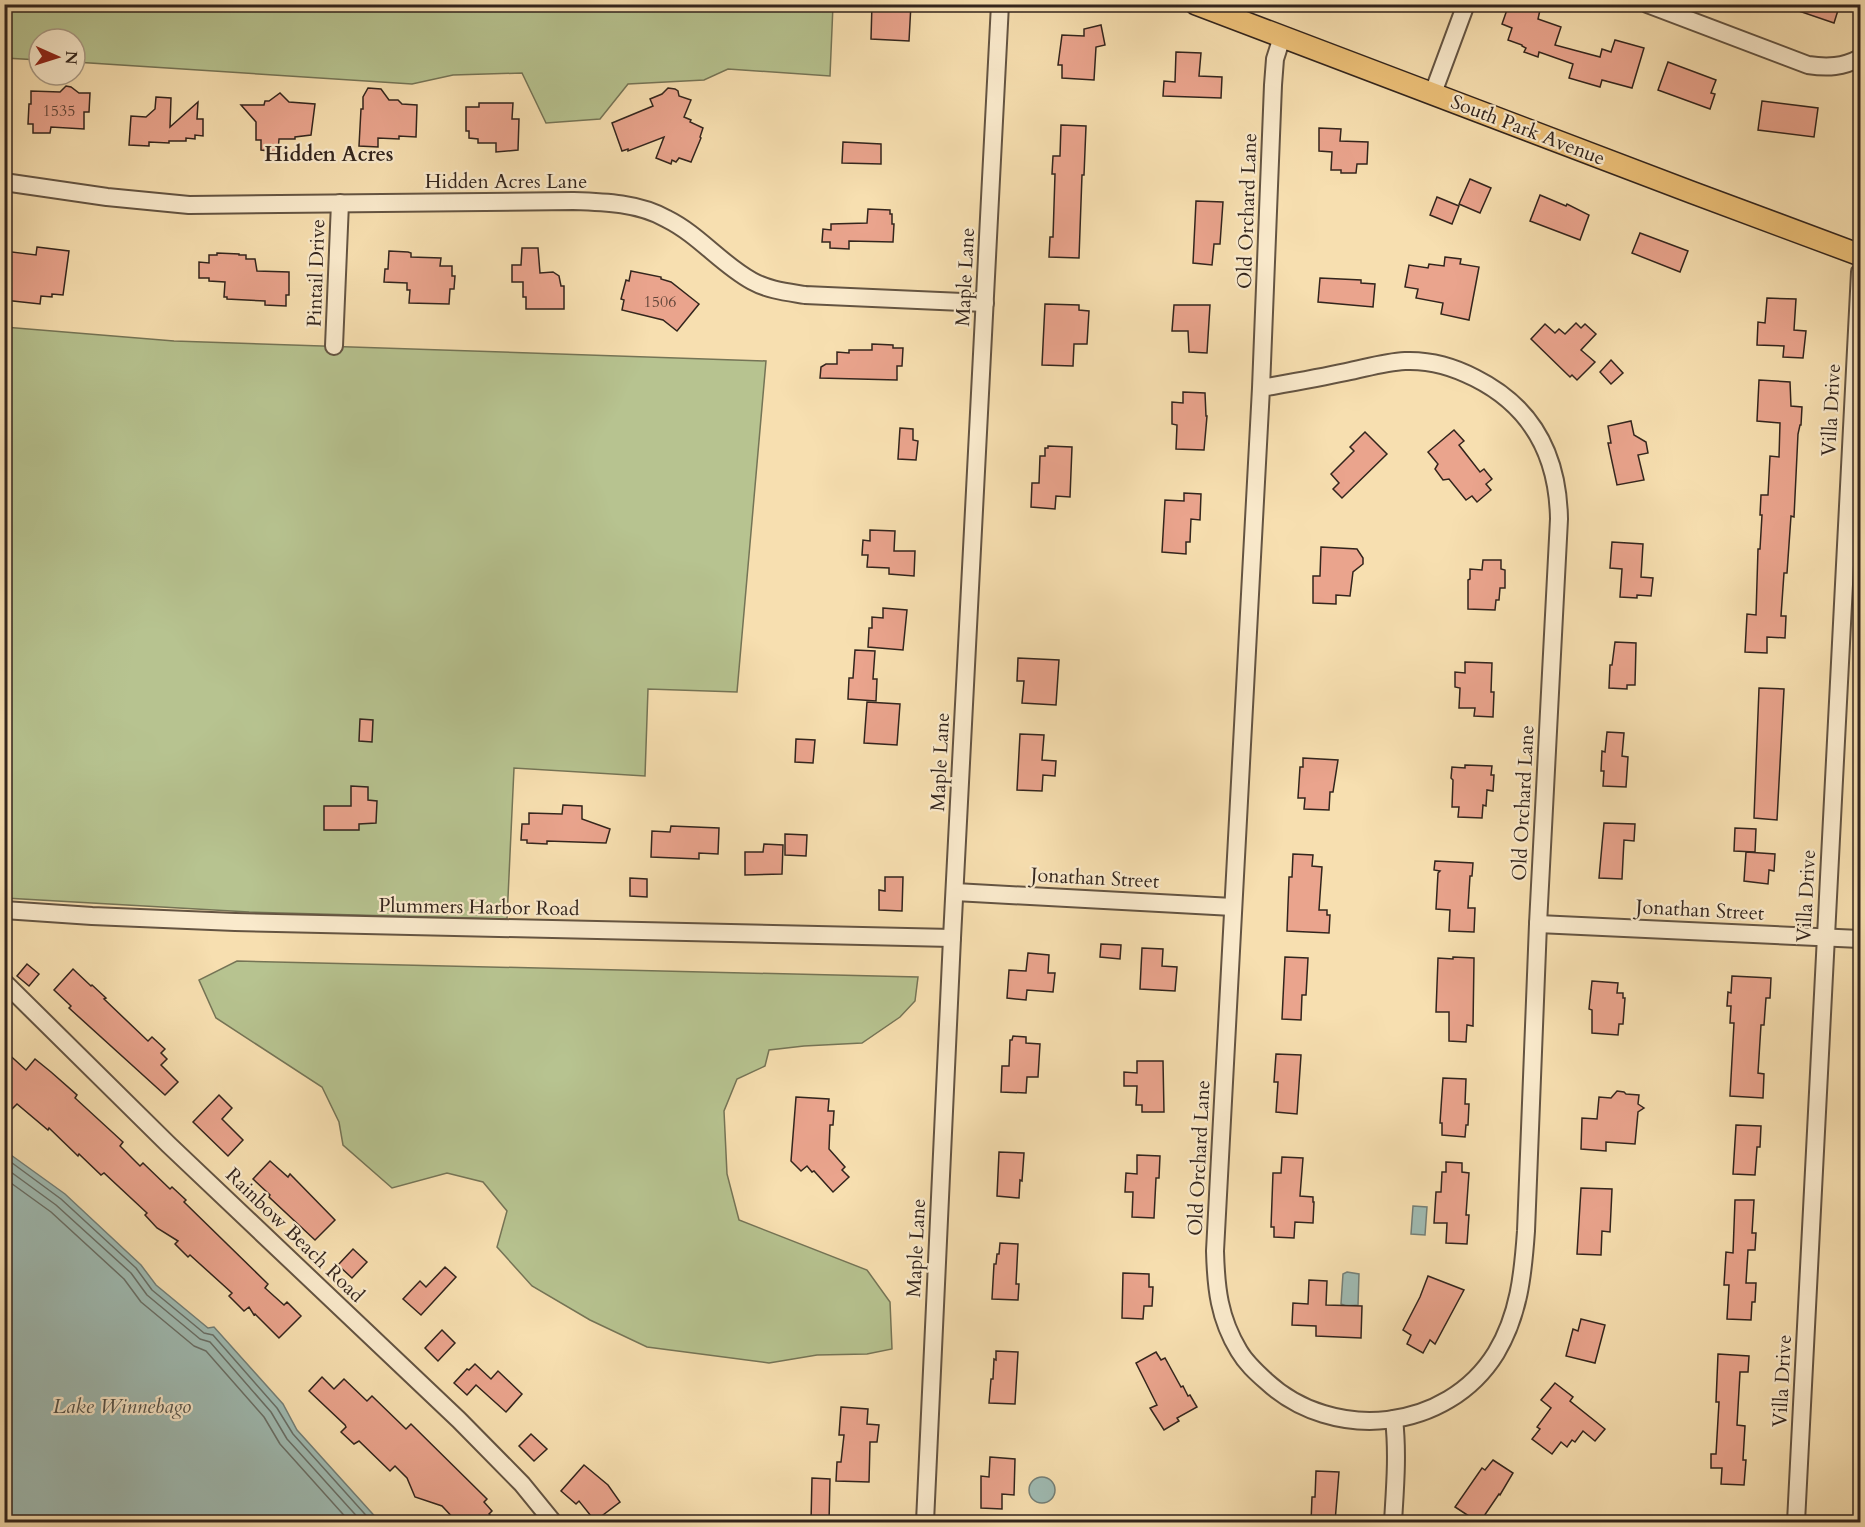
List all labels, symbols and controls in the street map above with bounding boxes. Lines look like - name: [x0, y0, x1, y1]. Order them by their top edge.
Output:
- north arrow: [27, 27, 87, 87]
- text: N: [60, 50, 82, 65]
- street label: South Park Avenue: [1447, 88, 1609, 172]
- house number: 1535: [43, 100, 75, 122]
- street label: Old Orchard Lane: [1231, 132, 1263, 290]
- district label: Hidden Acres: [264, 140, 394, 169]
- street label: Hidden Acres Lane: [425, 168, 587, 195]
- street label: Pintail Drive: [301, 218, 331, 328]
- street label: Maple Lane: [949, 227, 981, 327]
- house number: 1506: [644, 291, 676, 313]
- street label: Villa Drive: [1815, 363, 1847, 457]
- street label: Maple Lane: [924, 712, 956, 812]
- street label: Old Orchard Lane: [1505, 724, 1541, 882]
- street label: Villa Drive: [1790, 849, 1822, 943]
- street label: Jonathan Street: [1027, 861, 1160, 895]
- street label: Plummers Harbor Road: [378, 892, 580, 922]
- street label: Jonathan Street: [1632, 893, 1765, 927]
- street label: Old Orchard Lane: [1181, 1079, 1217, 1237]
- street label: Rainbow Beach Road: [220, 1162, 371, 1309]
- street label: Maple Lane: [900, 1198, 932, 1298]
- street label: Villa Drive: [1766, 1334, 1798, 1428]
- water label: Lake Winnebago: [53, 1392, 192, 1421]

